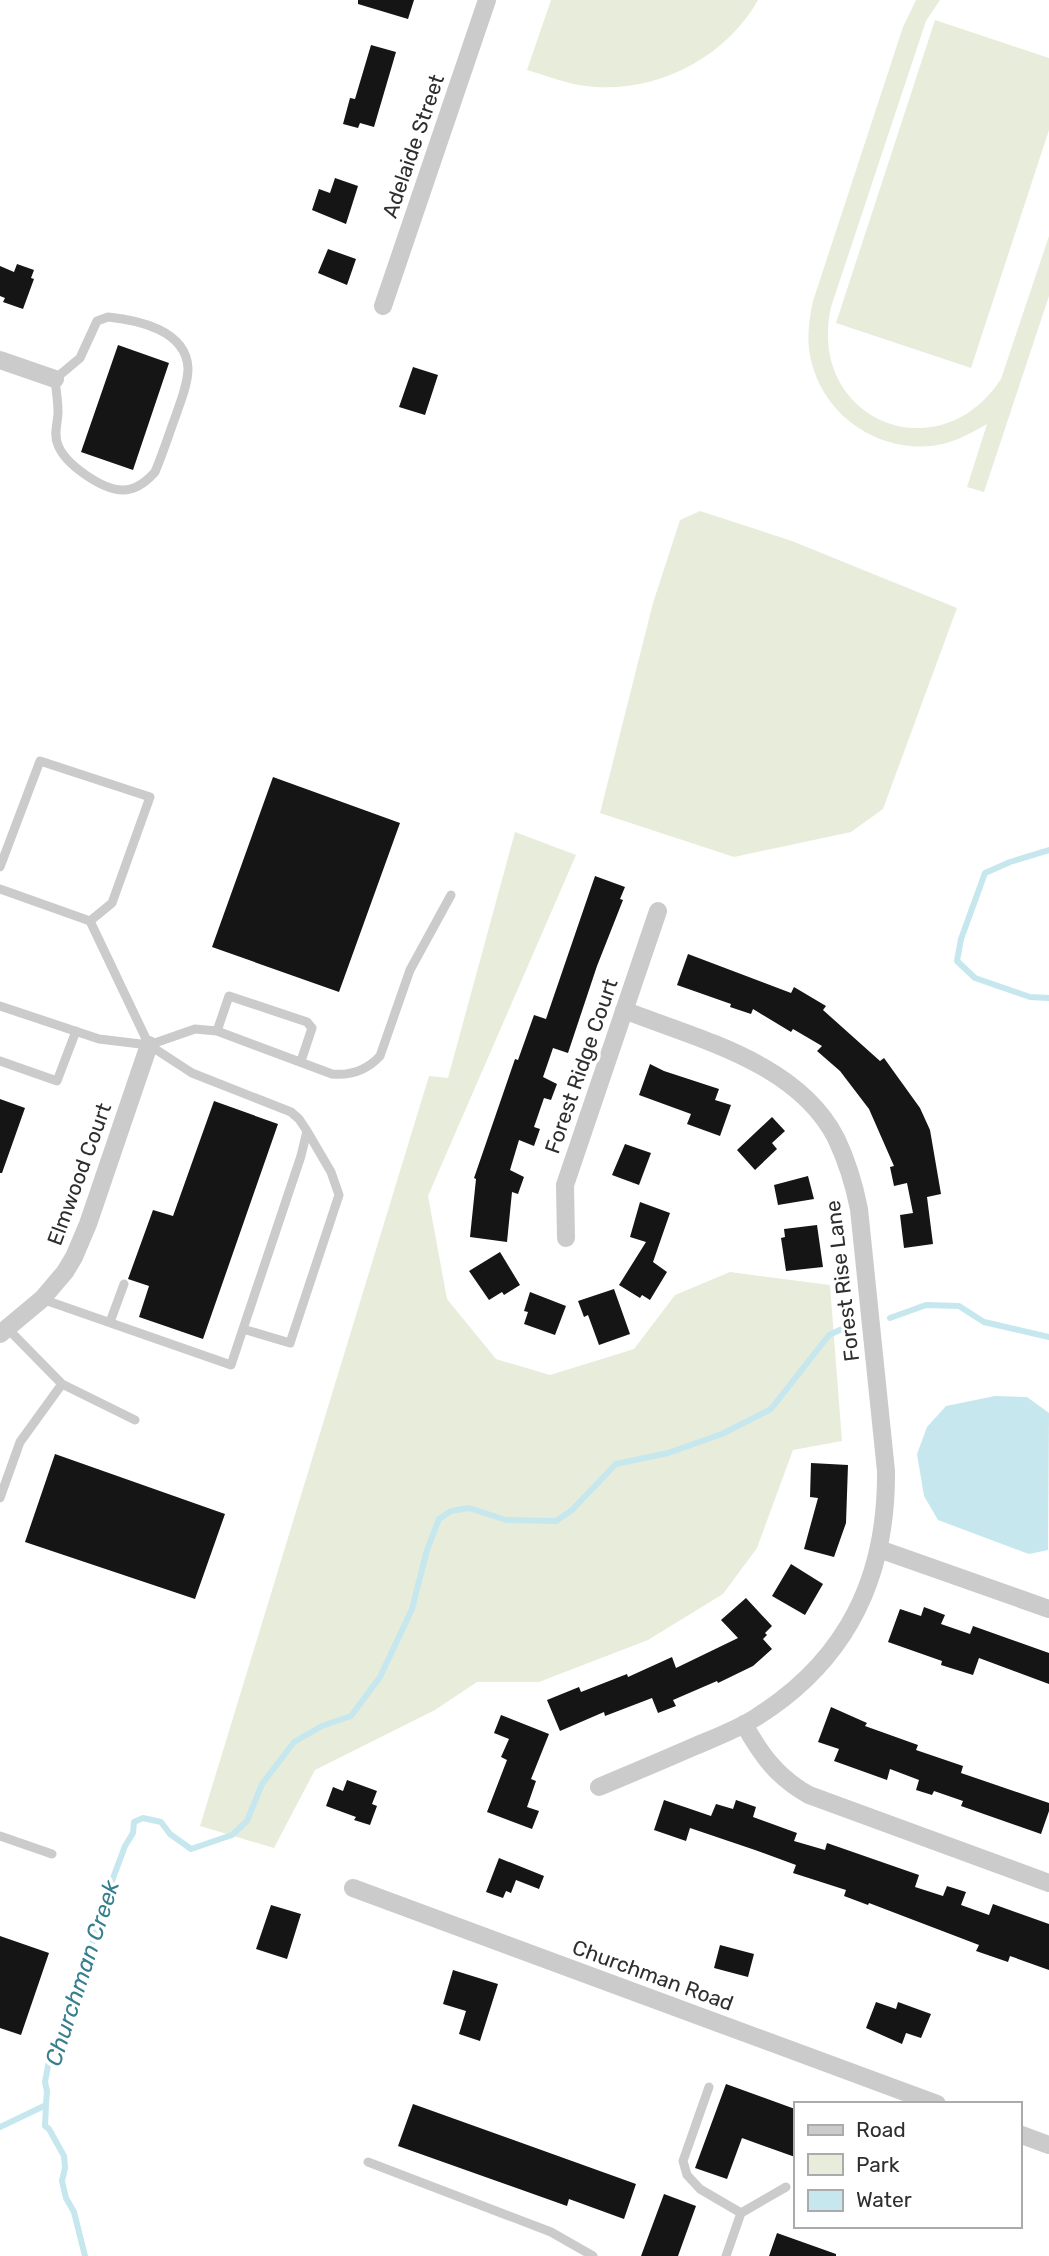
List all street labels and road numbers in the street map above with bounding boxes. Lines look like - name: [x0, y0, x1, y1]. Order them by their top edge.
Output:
- street label: Adelaide Street: [377, 71, 449, 221]
- street label: Forest Ridge Court: [539, 975, 623, 1157]
- street label: Elmwood Court: [42, 1099, 116, 1249]
- street label: Forest Rise Lane: [820, 1199, 864, 1363]
- street label: Churchman Road: [569, 1934, 737, 2016]

